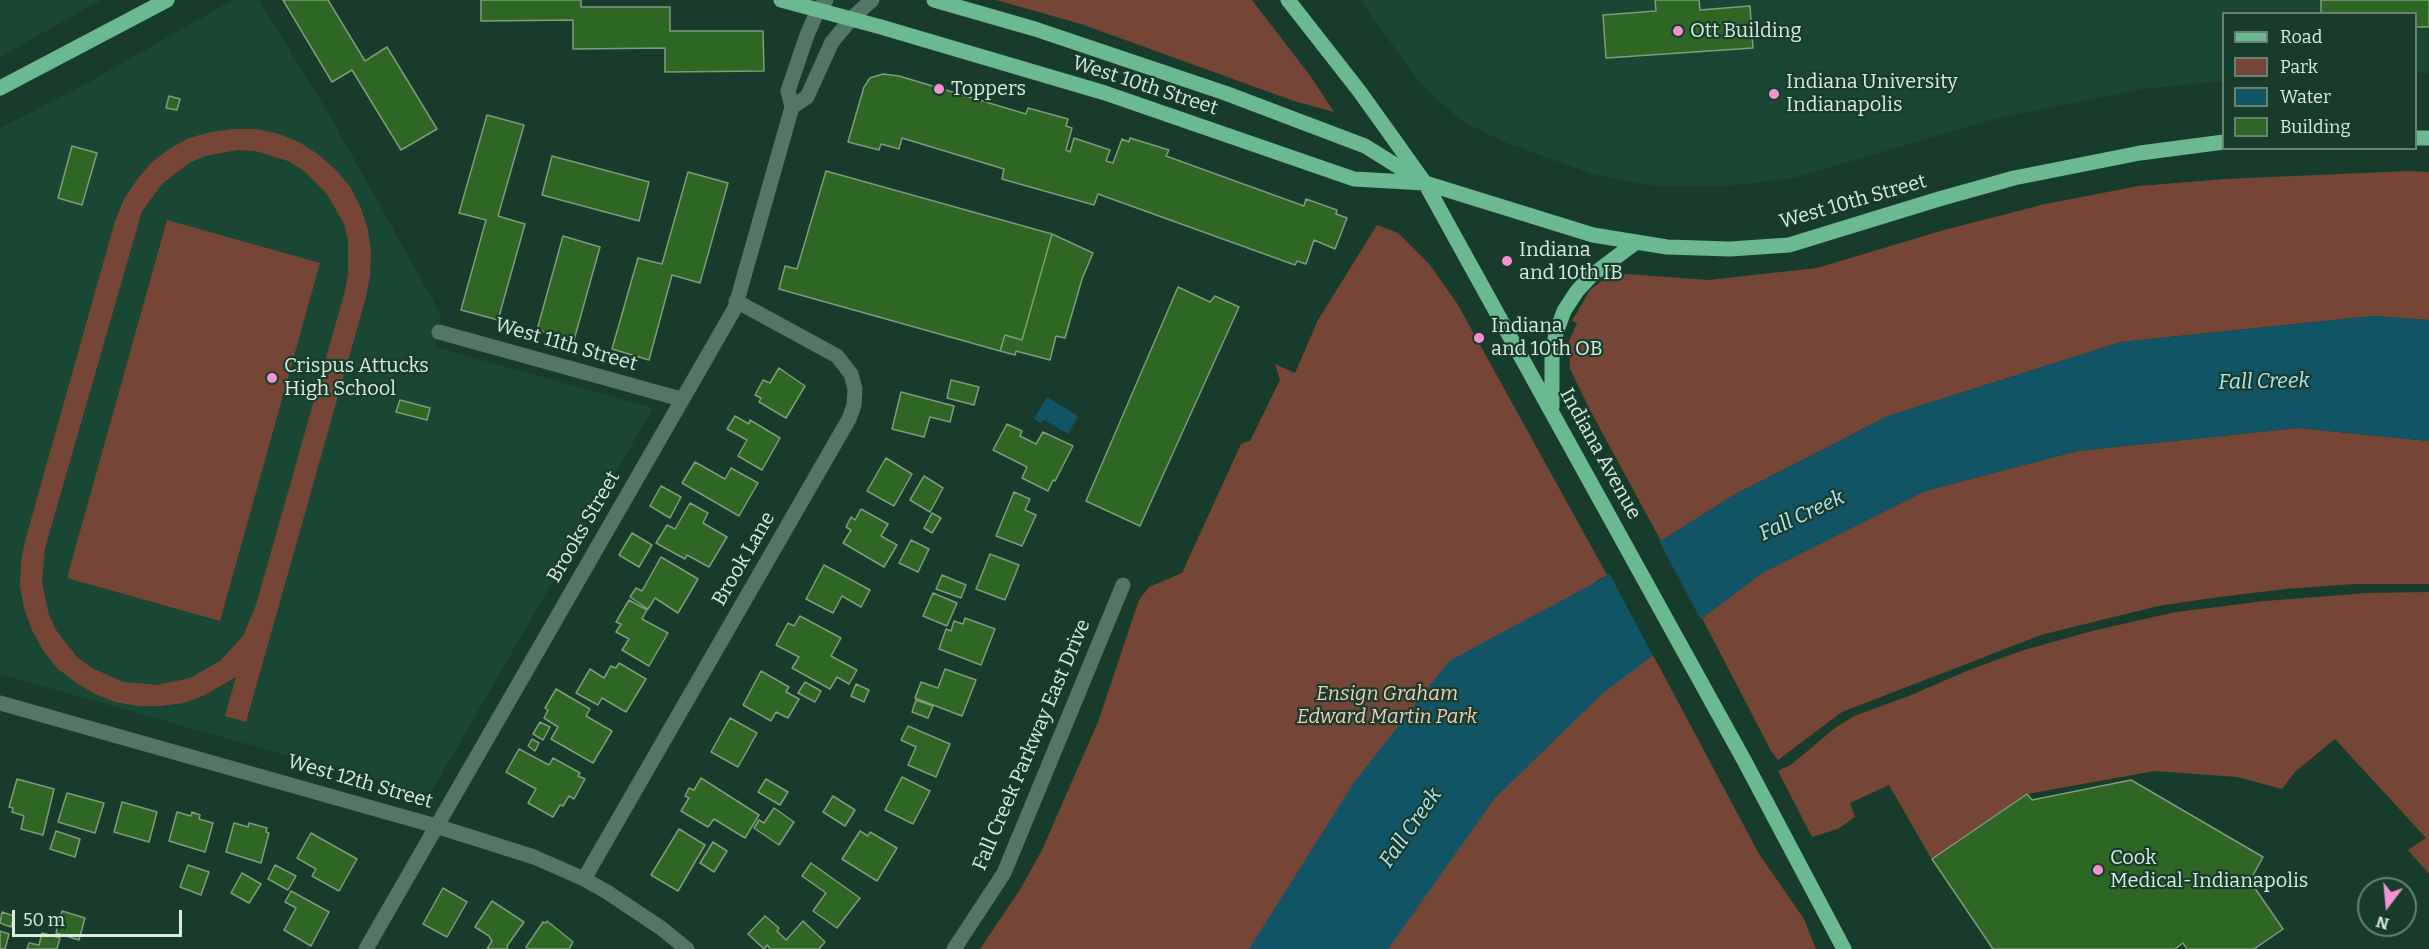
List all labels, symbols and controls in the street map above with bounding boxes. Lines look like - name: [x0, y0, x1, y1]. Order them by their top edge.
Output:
- legend: [2222, 12, 2417, 150]
- place label: Ott Building: [1690, 19, 1802, 43]
- marker: Ott Building: [1671, 24, 1685, 38]
- text: Road: [2280, 26, 2322, 48]
- street label: West 10th Street: [1069, 51, 1221, 121]
- text: Park: [2280, 56, 2318, 78]
- place label: Indiana University Indianapolis: [1786, 70, 1958, 117]
- place label: Toppers: [951, 77, 1026, 101]
- marker: Toppers: [932, 82, 946, 96]
- text: Water: [2280, 86, 2331, 108]
- marker: Indiana University Indianapolis: [1767, 87, 1781, 101]
- text: Building: [2280, 116, 2351, 138]
- street label: West 10th Street: [1777, 170, 1929, 234]
- place label: Indiana and 10th IB: [1519, 238, 1623, 285]
- marker: Indiana and 10th IB: [1500, 254, 1514, 268]
- street label: West 11th Street: [492, 313, 640, 377]
- place label: Indiana and 10th OB: [1491, 314, 1603, 361]
- marker: Indiana and 10th OB: [1472, 331, 1486, 345]
- place label: Crispus Attucks High School: [284, 354, 429, 401]
- water label: Fall Creek: [2218, 369, 2310, 395]
- marker: Crispus Attucks High School: [265, 371, 279, 385]
- street label: Indiana Avenue: [1554, 384, 1646, 524]
- street label: Brooks Street: [542, 467, 626, 587]
- water label: Fall Creek: [1755, 485, 1849, 547]
- street label: Brook Lane: [707, 508, 781, 610]
- street label: Fall Creek Parkway East Drive: [968, 616, 1096, 874]
- park label: Ensign Graham Edward Martin Park: [1297, 682, 1477, 729]
- street label: West 12th Street: [285, 750, 435, 814]
- water label: Fall Creek: [1374, 783, 1448, 873]
- place label: Cook Medical-Indianapolis: [2110, 846, 2308, 893]
- marker: Cook Medical-Indianapolis: [2091, 863, 2105, 877]
- north arrow: [2357, 877, 2417, 937]
- scale bar: [15, 898, 184, 936]
- text: 50 m: [23, 909, 65, 931]
- text: N: [2374, 912, 2391, 934]

